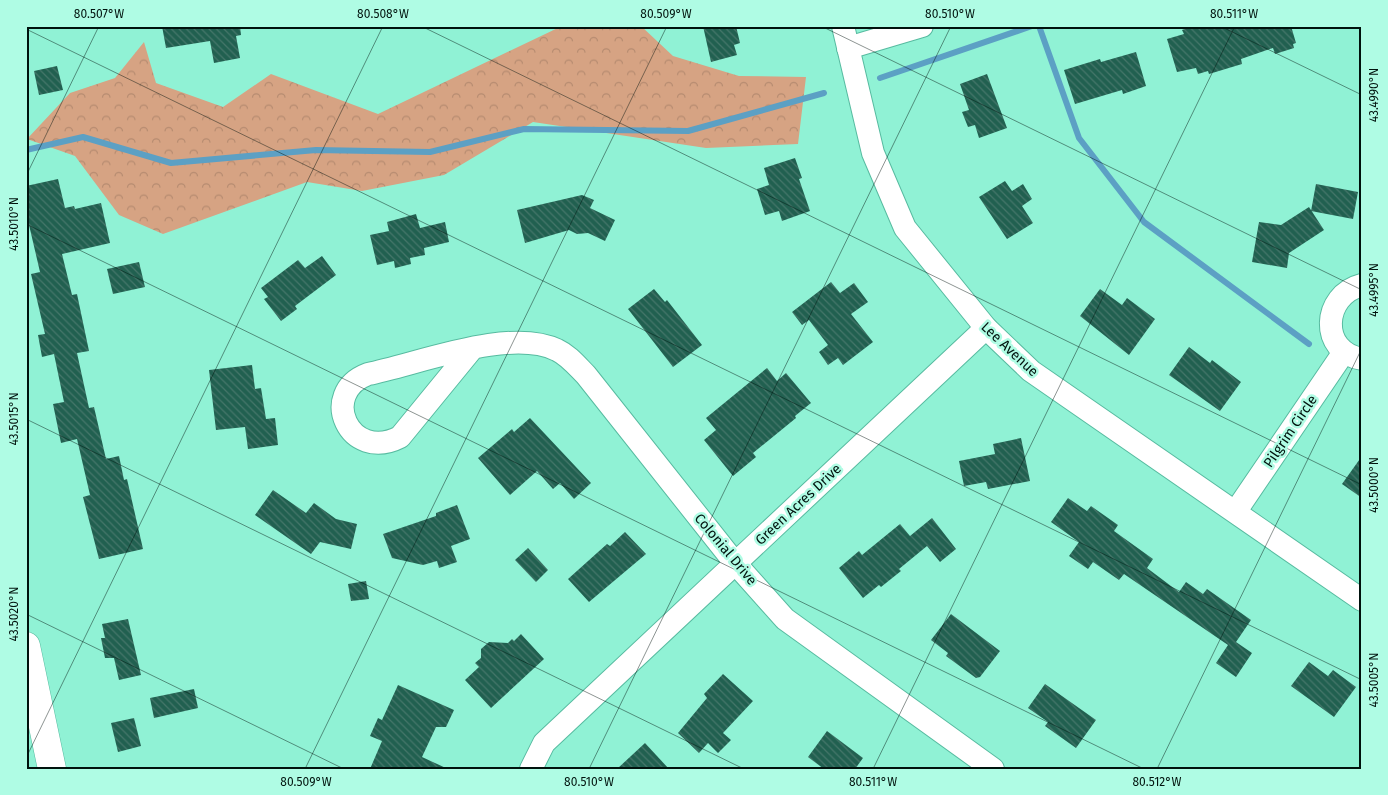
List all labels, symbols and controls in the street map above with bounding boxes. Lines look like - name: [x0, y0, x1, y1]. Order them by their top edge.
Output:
- text: 80.507°W: [74, 7, 124, 21]
- text: 80.508°W: [357, 7, 409, 21]
- text: 80.509°W: [640, 7, 692, 21]
- text: 80.510°W: [925, 7, 975, 21]
- text: 80.511°W: [1210, 7, 1258, 21]
- text: 43.4990°N: [1367, 68, 1381, 122]
- text: 43.5010°N: [7, 197, 21, 251]
- text: 43.4995°N: [1367, 263, 1381, 317]
- street label: Lee Avenue: [978, 319, 1042, 380]
- text: 43.5015°N: [7, 392, 21, 446]
- street label: Pilgrim Circle: [1260, 392, 1321, 471]
- text: 43.5000°N: [1367, 457, 1381, 513]
- street label: Green Acres Drive: [752, 460, 845, 549]
- street label: Colonial Drive: [691, 510, 760, 589]
- text: 43.5020°N: [7, 587, 21, 641]
- text: 43.5005°N: [1367, 653, 1381, 707]
- text: 80.509°W: [280, 775, 332, 789]
- text: 80.510°W: [564, 775, 614, 789]
- text: 80.511°W: [849, 775, 897, 789]
- text: 80.512°W: [1132, 775, 1182, 789]

